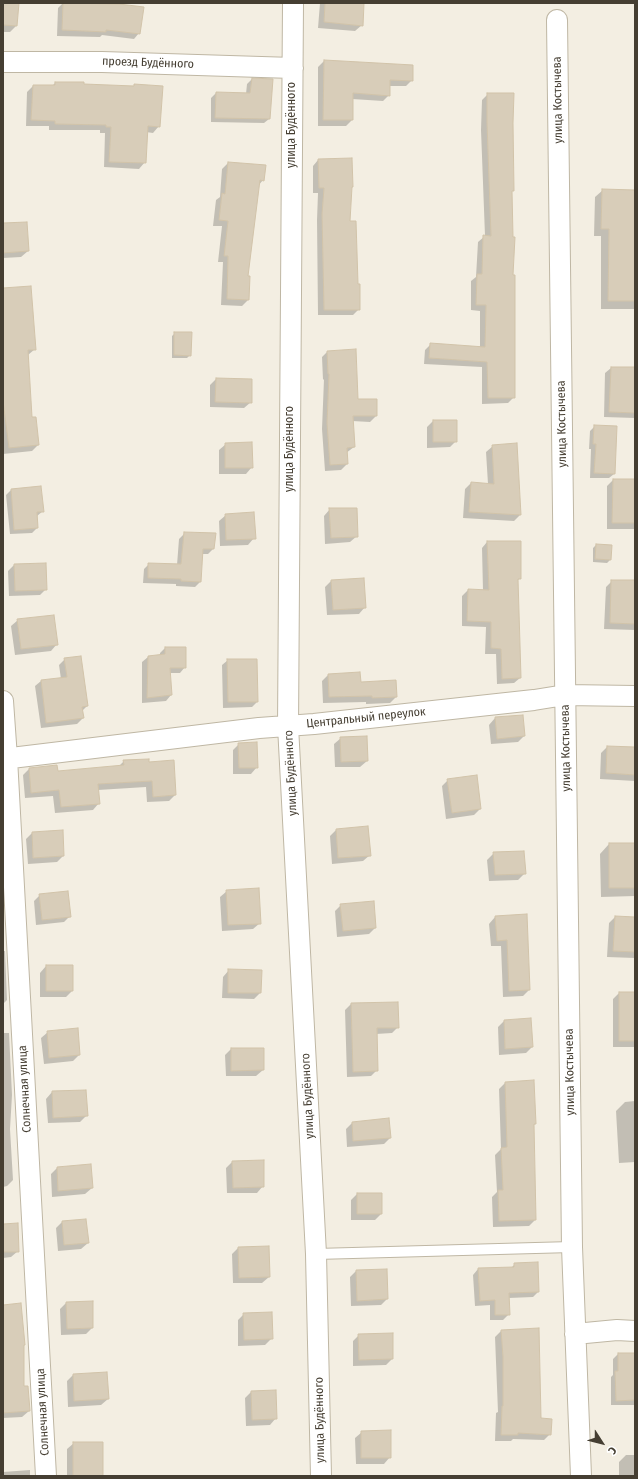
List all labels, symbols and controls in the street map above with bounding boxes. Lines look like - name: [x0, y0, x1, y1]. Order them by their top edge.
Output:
- street label: проезд Будённого: [102, 54, 194, 72]
- street label: улица Костычева: [550, 56, 566, 144]
- street label: улица Будённого: [285, 82, 299, 168]
- street label: улица Костычева: [554, 380, 570, 468]
- street label: улица Будённого: [283, 406, 297, 492]
- street label: улица Костычева: [558, 704, 574, 792]
- street label: Центральный переулок: [306, 705, 426, 731]
- street label: улица Будённого: [282, 730, 300, 816]
- street label: улица Костычева: [562, 1028, 578, 1116]
- street label: Солнечная улица: [16, 1045, 34, 1133]
- street label: улица Будённого: [299, 1053, 317, 1139]
- street label: Солнечная улица: [34, 1368, 52, 1456]
- street label: улица Будённого: [312, 1377, 328, 1463]
- north arrow: [582, 1423, 622, 1463]
- text: С: [605, 1444, 619, 1456]

